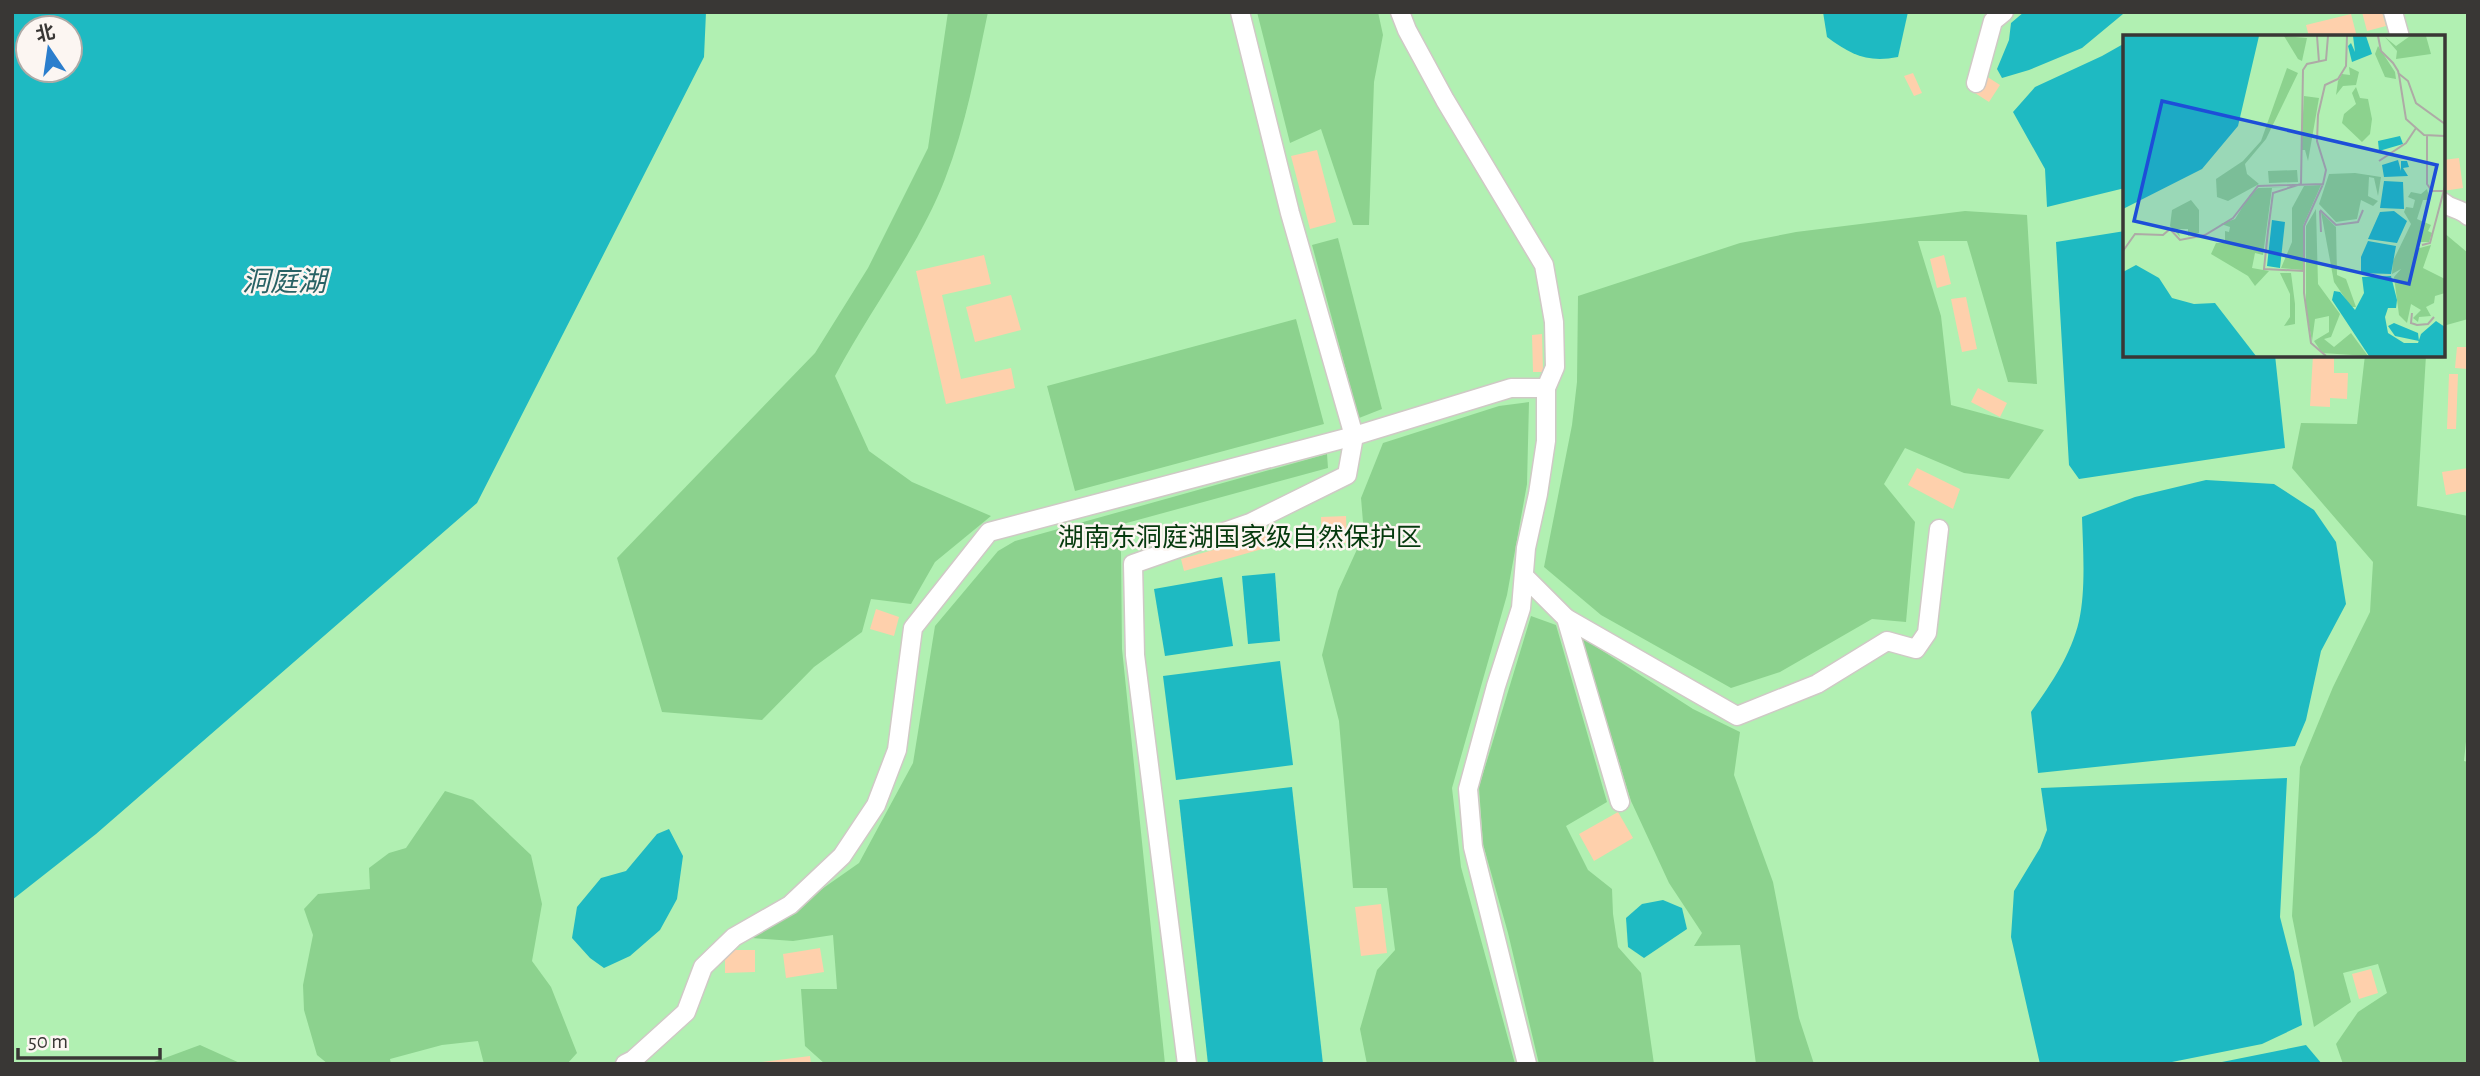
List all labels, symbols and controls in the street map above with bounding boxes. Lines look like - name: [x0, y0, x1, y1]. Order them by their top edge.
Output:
- north arrow: [14, 14, 84, 84]
- text: 北: [34, 22, 57, 45]
- inset map: [2123, 35, 2445, 357]
- water label: 洞庭湖: [242, 267, 330, 297]
- park label: 湖南东洞庭湖国家级自然保护区: [1058, 523, 1422, 551]
- scale bar: [18, 1016, 159, 1060]
- text: 50 m: [28, 1031, 68, 1052]

